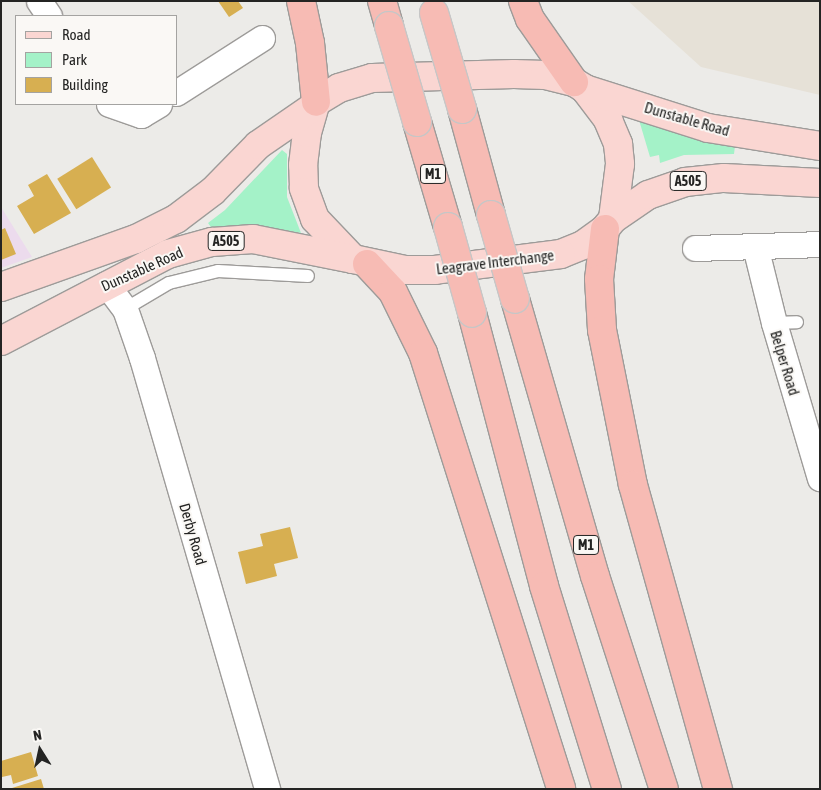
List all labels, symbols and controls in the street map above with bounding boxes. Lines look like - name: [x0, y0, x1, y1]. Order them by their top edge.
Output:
- legend: [15, 15, 178, 105]
- text: Road: [62, 26, 91, 43]
- text: Park: [62, 51, 87, 68]
- text: Building: [62, 76, 108, 93]
- street label: Dunstable Road: [642, 98, 732, 140]
- road number: M1: [419, 162, 447, 185]
- road number: A505: [669, 170, 707, 192]
- road number: A505: [207, 230, 245, 252]
- street label: Dunstable Road: [98, 243, 186, 295]
- street label: Leagrave Interchange: [435, 246, 555, 278]
- street label: Belper Road: [767, 328, 803, 398]
- street label: Derby Road: [176, 501, 210, 567]
- road number: M1: [572, 534, 600, 556]
- north arrow: [15, 725, 65, 775]
- text: N: [32, 727, 43, 744]

